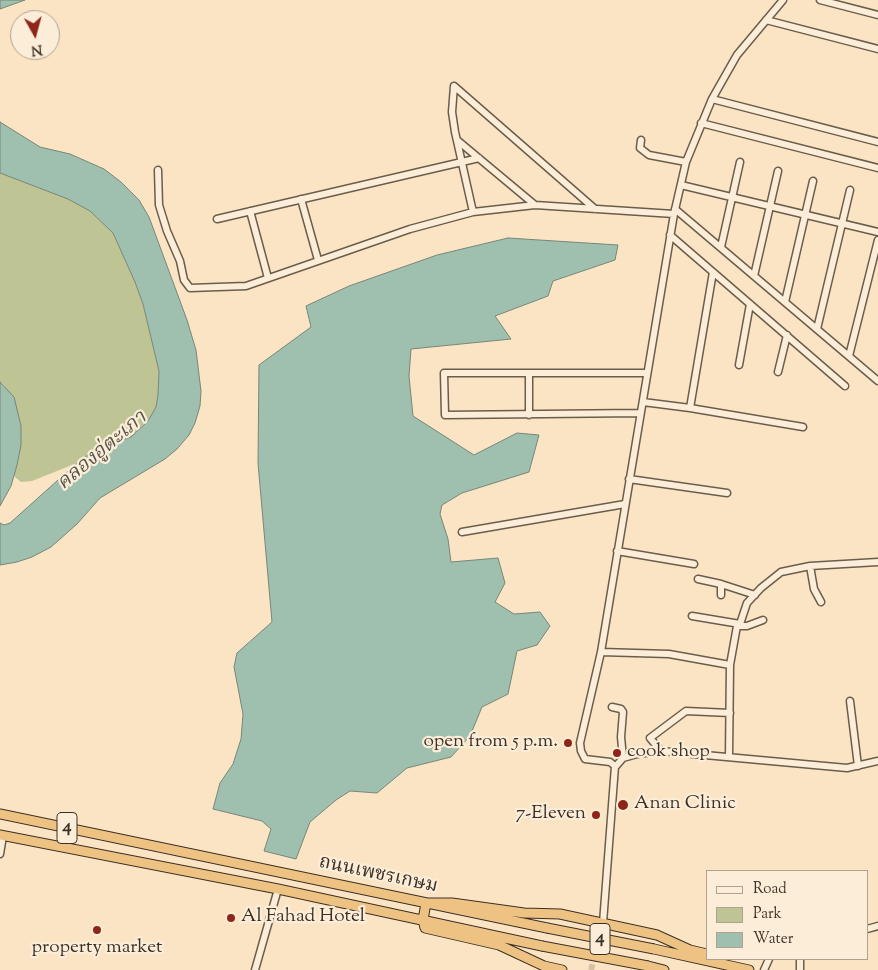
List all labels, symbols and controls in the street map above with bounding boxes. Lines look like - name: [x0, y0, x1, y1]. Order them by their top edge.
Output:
- north arrow: [10, 10, 60, 60]
- text: N: [30, 38, 43, 60]
- water label: คลองอู่ตะเภา: [53, 407, 153, 497]
- place label: open from 5 p.m.: [423, 732, 558, 754]
- marker: open from 5 p.m.: [562, 737, 574, 749]
- place label: cook shop: [627, 742, 710, 764]
- marker: cook shop: [611, 747, 623, 759]
- place label: Anan Clinic: [634, 794, 736, 816]
- marker: Anan Clinic: [616, 798, 630, 812]
- place label: 7-Eleven: [516, 804, 586, 826]
- marker: 7-Eleven: [590, 809, 602, 821]
- road number: 4: [57, 812, 77, 844]
- street label: ถนนเพชรเกษม: [316, 852, 440, 900]
- legend: [706, 870, 868, 960]
- text: Road: [753, 879, 787, 900]
- text: Park: [753, 904, 782, 925]
- place label: Al Fahad Hotel: [241, 907, 365, 929]
- marker: Al Fahad Hotel: [225, 912, 237, 924]
- marker: property market: [91, 924, 103, 936]
- road number: 4: [590, 924, 610, 954]
- text: Water: [753, 929, 793, 950]
- place label: property market: [32, 938, 162, 960]

